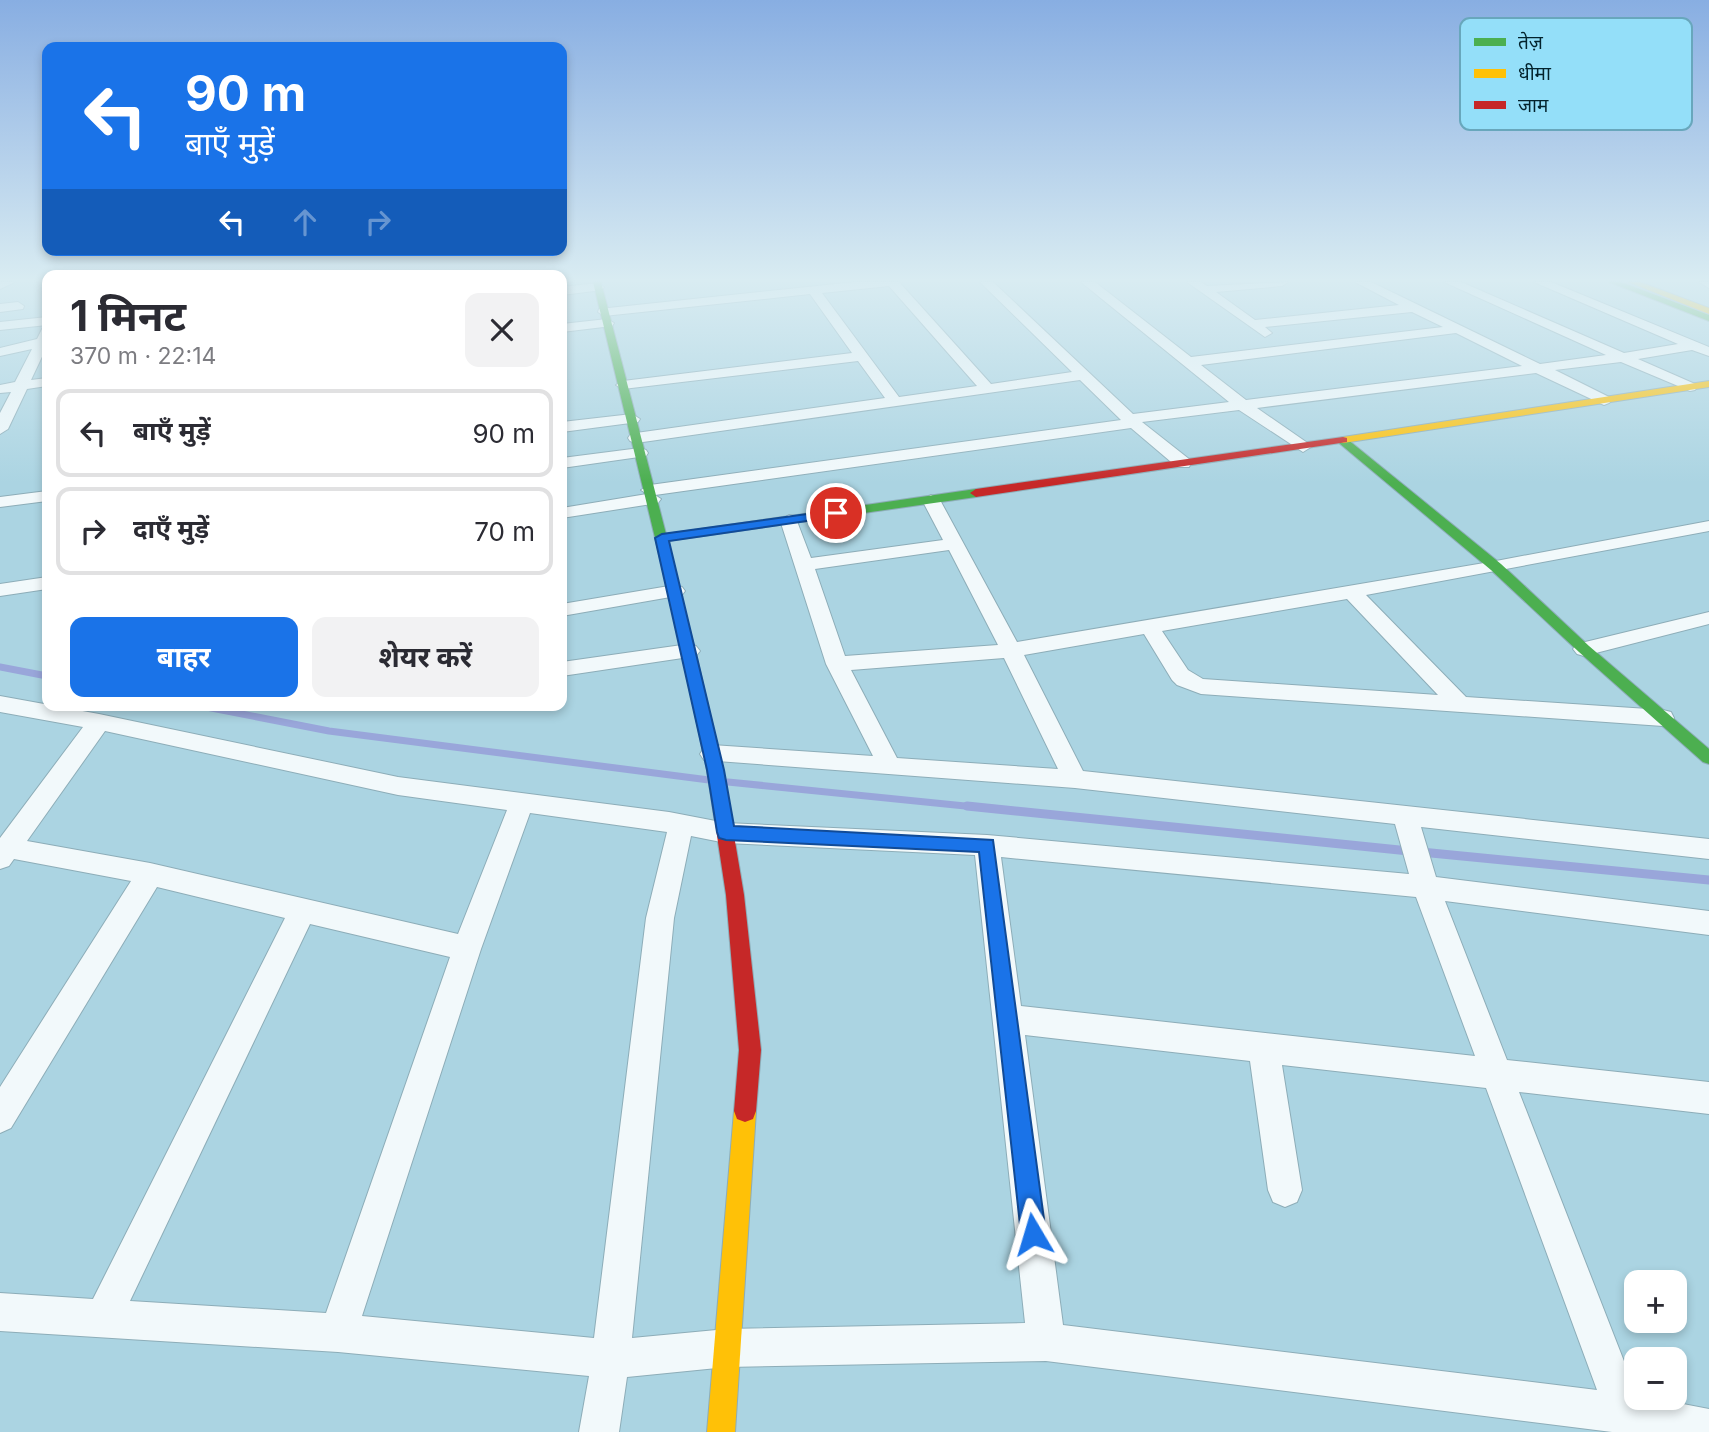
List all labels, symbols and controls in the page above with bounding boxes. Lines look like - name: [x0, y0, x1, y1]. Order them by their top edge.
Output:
- legend: [1460, 18, 1692, 130]
- text: तेज़: [1518, 31, 1544, 54]
- text: धीमा: [1518, 62, 1552, 85]
- text: 90 m: [185, 64, 306, 123]
- icon: left: [70, 70, 161, 161]
- text: जाम: [1518, 94, 1549, 117]
- text: बाएँ मुड़ें: [185, 124, 275, 163]
- icon: left: [213, 203, 251, 241]
- icon: ahead: [286, 203, 324, 241]
- icon: right: [359, 203, 397, 241]
- text: 1 मिनट: [70, 290, 186, 341]
- button: close: [465, 293, 539, 367]
- text: 370 m · 22:14: [70, 342, 216, 370]
- icon: left: [74, 414, 112, 452]
- text: बाएँ मुड़ें: [133, 415, 210, 446]
- text: 90 m: [472, 418, 535, 449]
- pin: [806, 483, 866, 543]
- icon: arrive: [817, 494, 855, 532]
- icon: right: [74, 512, 112, 550]
- text: दाएँ मुड़ें: [133, 513, 209, 544]
- text: 70 m: [474, 516, 535, 547]
- button: बाहर: [70, 617, 298, 697]
- button: शेयर करें: [312, 617, 539, 697]
- position arrow: [996, 1197, 1070, 1271]
- map controls: [1624, 1270, 1687, 1410]
- button: +: [1624, 1270, 1687, 1333]
- button: −: [1624, 1347, 1687, 1410]

